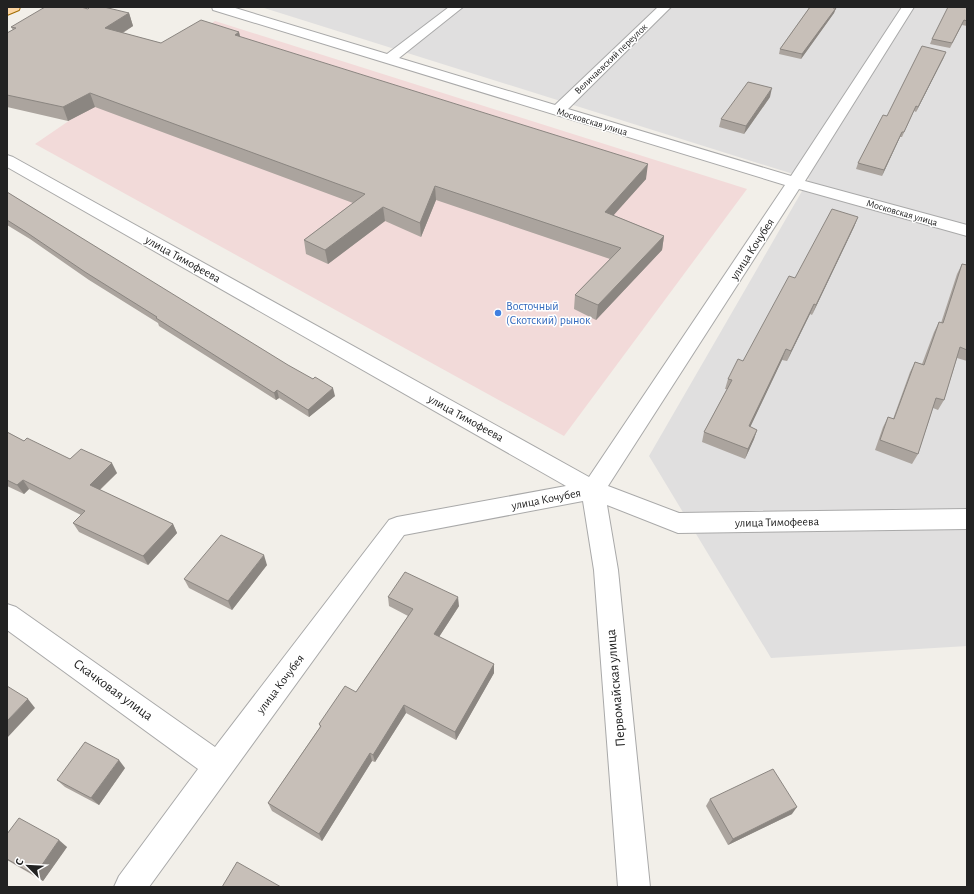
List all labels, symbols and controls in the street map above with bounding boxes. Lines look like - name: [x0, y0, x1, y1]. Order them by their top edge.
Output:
- street label: Величаевский переулок: [573, 22, 650, 96]
- street label: Московская улица: [555, 106, 629, 138]
- street label: Московская улица: [865, 198, 939, 228]
- street label: улица Кочубея: [727, 216, 777, 283]
- street label: улица Тимофеева: [142, 233, 223, 286]
- place label: Восточный (Скотский) рынок: [506, 300, 591, 326]
- marker: Восточный (Скотский) рынок: [493, 308, 503, 318]
- street label: улица Тимофеева: [425, 392, 506, 445]
- street label: улица Кочубея: [509, 486, 582, 513]
- street label: улица Тимофеева: [734, 515, 820, 530]
- street label: Первомайская улица: [604, 628, 628, 747]
- street label: улица Кочубея: [253, 652, 307, 717]
- street label: Скачковая улица: [71, 657, 156, 724]
- north arrow: [8, 846, 48, 886]
- text: С: [13, 857, 26, 867]

